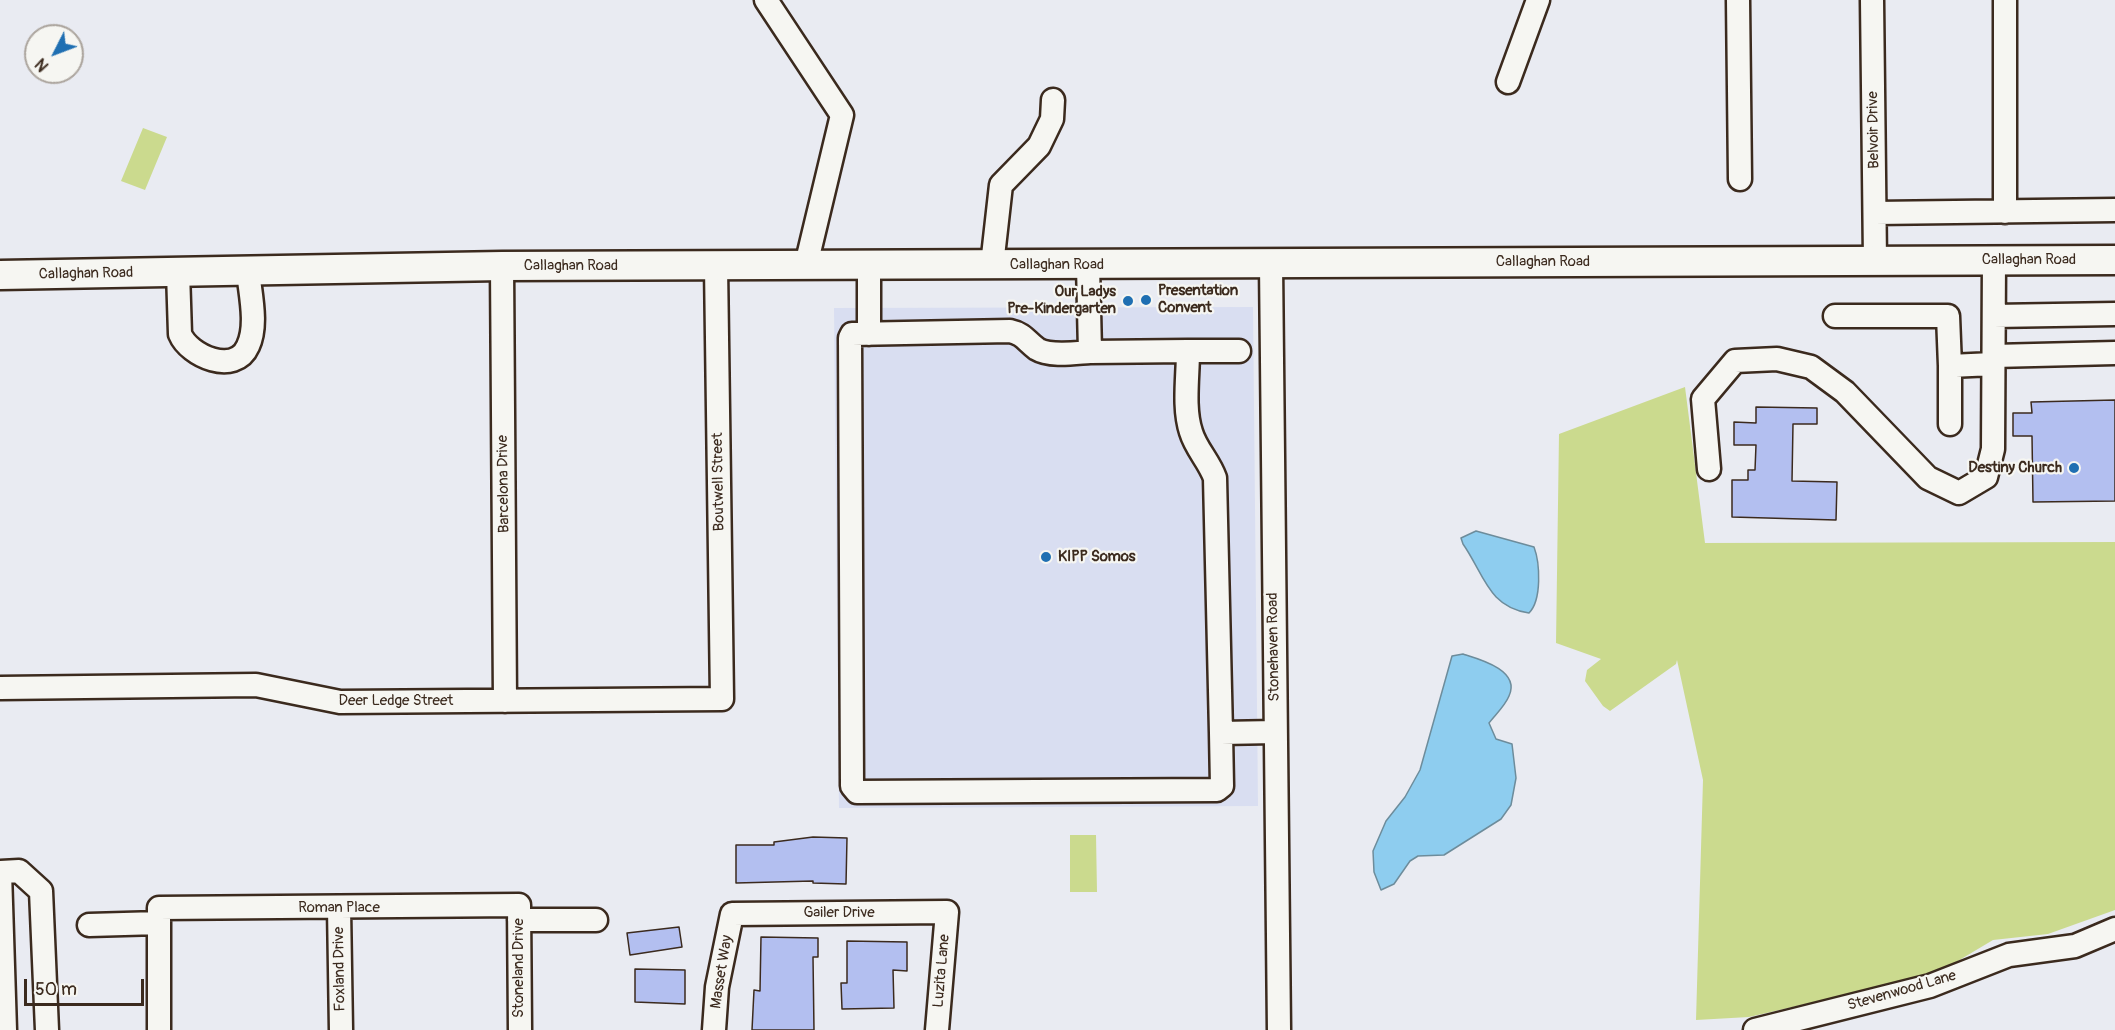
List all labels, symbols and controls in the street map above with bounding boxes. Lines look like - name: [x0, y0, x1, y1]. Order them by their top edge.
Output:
- north arrow: [24, 24, 84, 84]
- text: N: [31, 54, 53, 75]
- street label: Belvoir Drive: [1864, 91, 1884, 169]
- street label: Callaghan Road: [1982, 251, 2076, 269]
- street label: Callaghan Road: [1496, 253, 1590, 271]
- street label: Callaghan Road: [1010, 256, 1104, 274]
- street label: Callaghan Road: [524, 257, 618, 275]
- street label: Callaghan Road: [39, 264, 133, 284]
- place label: Presentation Convent: [1158, 282, 1238, 317]
- place label: Our Ladys Pre-Kindergarten: [1007, 283, 1116, 318]
- marker: Presentation Convent: [1139, 293, 1153, 307]
- marker: Our Ladys Pre-Kindergarten: [1121, 294, 1135, 308]
- street label: Boutwell Street: [709, 432, 729, 532]
- street label: Barcelona Drive: [494, 435, 514, 533]
- place label: Destiny Church: [1968, 459, 2062, 477]
- marker: Destiny Church: [2067, 461, 2081, 475]
- place label: KIPP Somos: [1058, 548, 1136, 566]
- marker: KIPP Somos: [1039, 550, 1053, 564]
- street label: Stonehaven Road: [1264, 592, 1284, 702]
- street label: Deer Ledge Street: [339, 692, 453, 710]
- street label: Roman Place: [298, 899, 380, 917]
- street label: Gailer Drive: [803, 904, 875, 922]
- street label: Stoneland Drive: [510, 918, 528, 1018]
- street label: Foxland Drive: [330, 926, 350, 1012]
- street label: Masset Way: [707, 934, 737, 1010]
- street label: Luzita Lane: [930, 934, 954, 1008]
- scale bar: [27, 967, 147, 1005]
- street label: Stevenwood Lane: [1846, 967, 1958, 1015]
- text: 50 m: [35, 978, 77, 1001]

